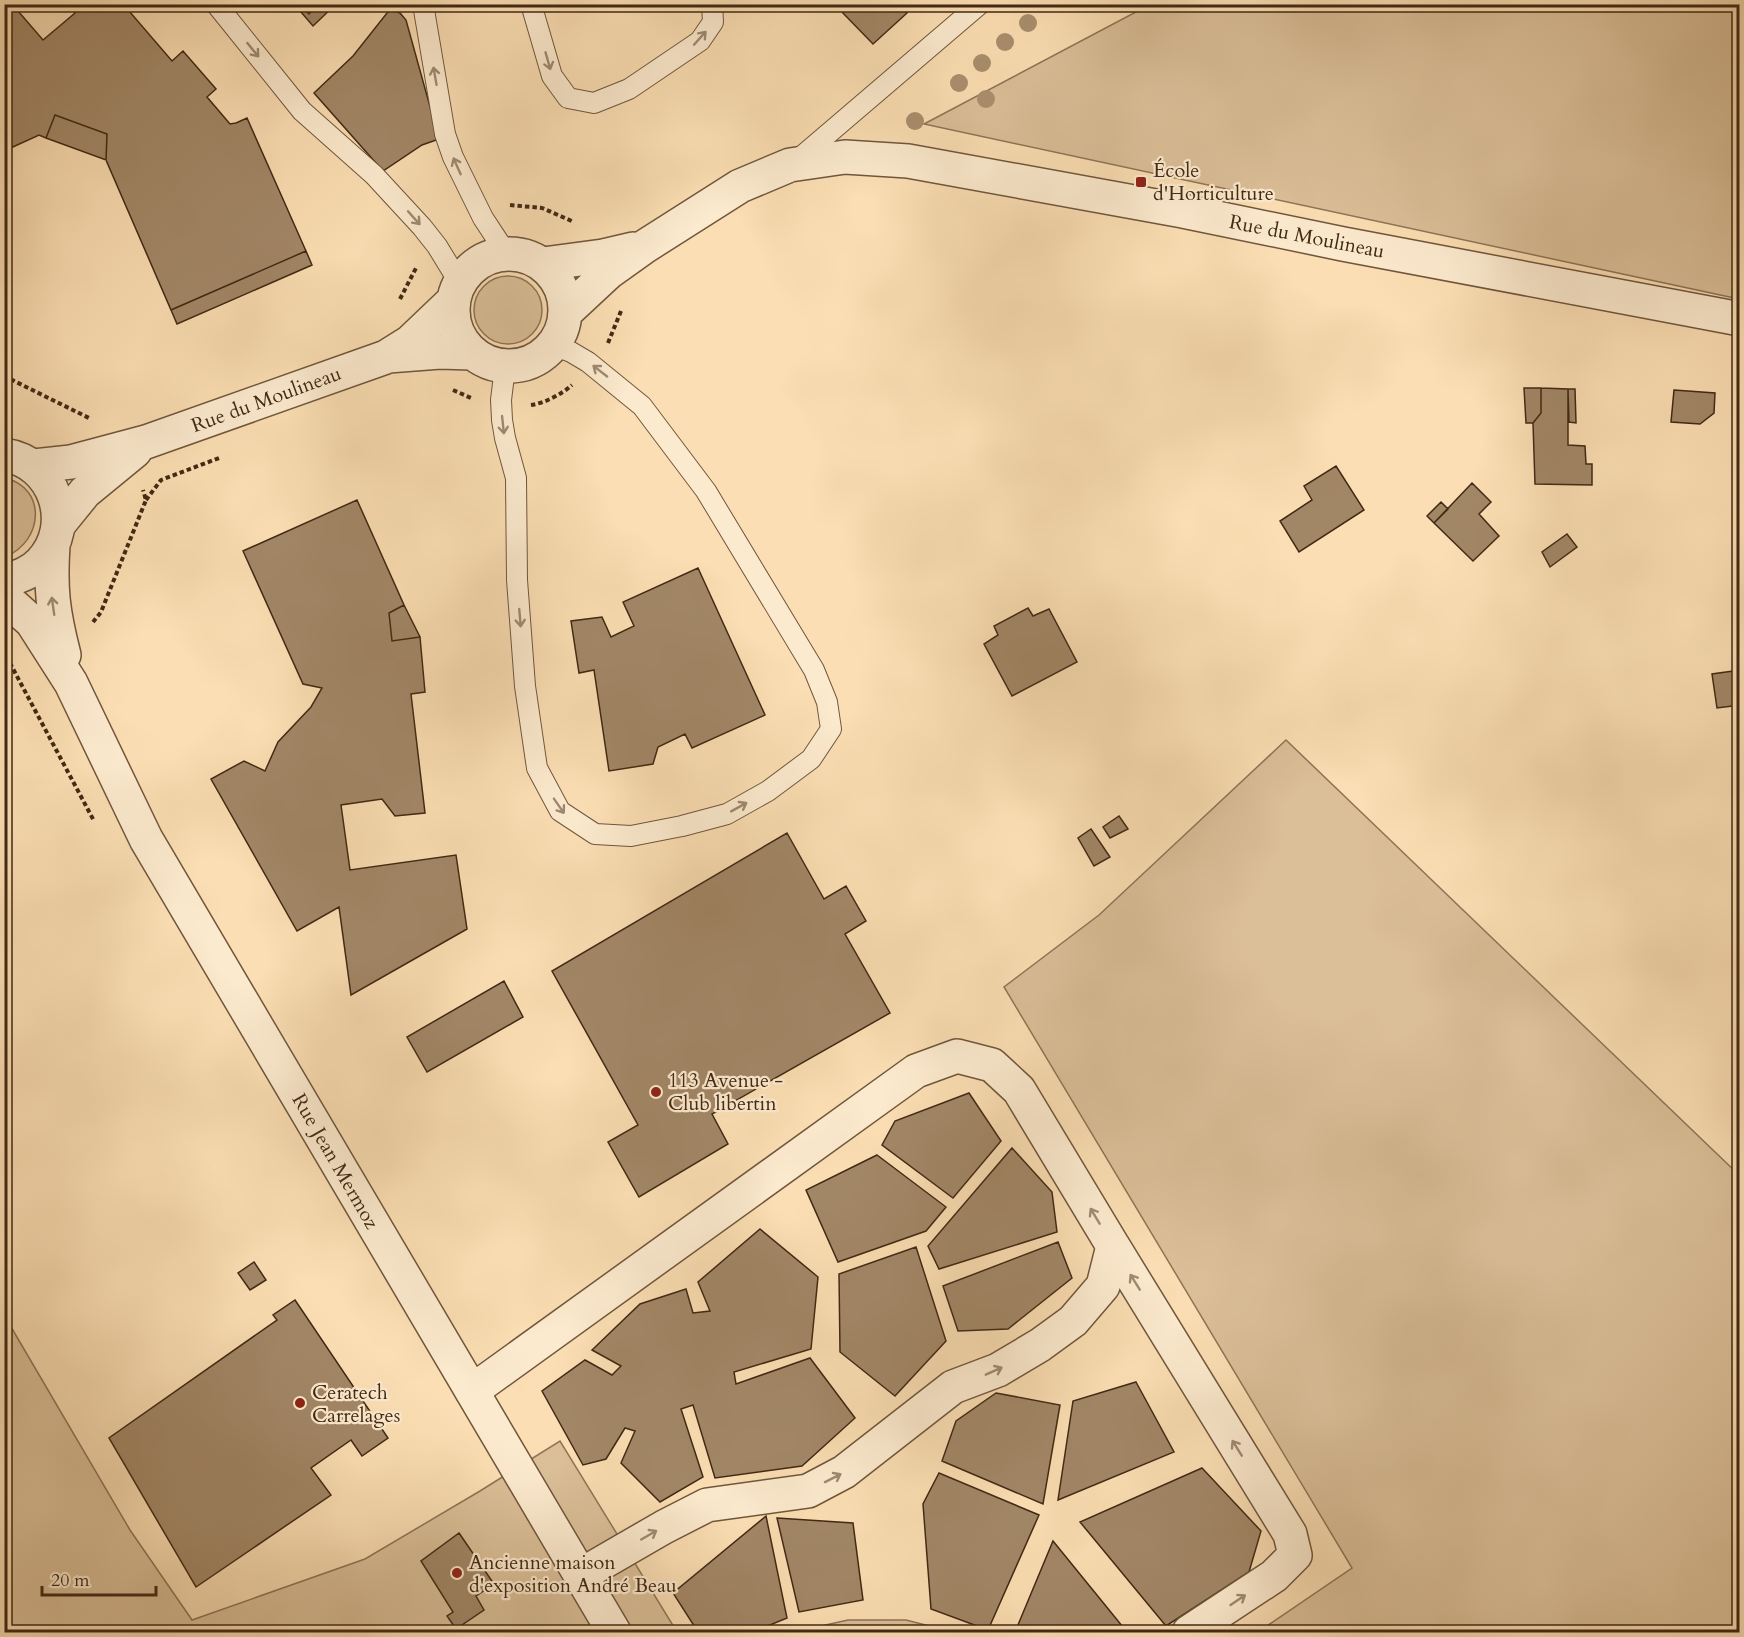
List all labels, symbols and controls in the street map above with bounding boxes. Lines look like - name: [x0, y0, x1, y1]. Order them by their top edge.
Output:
- one-way arrow: [693, 31, 707, 46]
- one-way arrow: [246, 42, 259, 58]
- one-way arrow: [543, 51, 554, 70]
- one-way arrow: [429, 67, 440, 87]
- one-way arrow: [451, 157, 462, 176]
- place label: École d'Horticulture: [1153, 157, 1274, 207]
- marker: École d'Horticulture: [1134, 175, 1148, 189]
- street label: Rue du Moulineau: [1227, 208, 1387, 265]
- one-way arrow: [407, 210, 421, 225]
- street label: Rue du Moulineau: [187, 360, 345, 439]
- one-way arrow: [593, 365, 609, 378]
- one-way arrow: [498, 415, 509, 434]
- one-way arrow: [47, 596, 58, 616]
- one-way arrow: [514, 608, 525, 628]
- one-way arrow: [553, 798, 565, 814]
- one-way arrow: [730, 801, 747, 813]
- place label: 113 Avenue - Club libertin: [668, 1067, 783, 1117]
- marker: 113 Avenue - Club libertin: [649, 1085, 663, 1099]
- street label: Rue Jean Mermoz: [286, 1089, 385, 1234]
- one-way arrow: [1089, 1208, 1101, 1225]
- one-way arrow: [1129, 1274, 1141, 1291]
- one-way arrow: [984, 1365, 1002, 1376]
- place label: Ceratech Carrelages: [312, 1379, 400, 1429]
- marker: Ceratech Carrelages: [293, 1396, 307, 1410]
- one-way arrow: [1231, 1440, 1243, 1457]
- one-way arrow: [824, 1472, 841, 1484]
- one-way arrow: [640, 1529, 657, 1541]
- place label: Ancienne maison d'exposition André Beau: [469, 1549, 677, 1599]
- scale bar: [42, 1559, 156, 1597]
- marker: Ancienne maison d'exposition André Beau: [450, 1566, 464, 1580]
- text: 20 m: [51, 1568, 90, 1593]
- one-way arrow: [1229, 1594, 1246, 1606]

